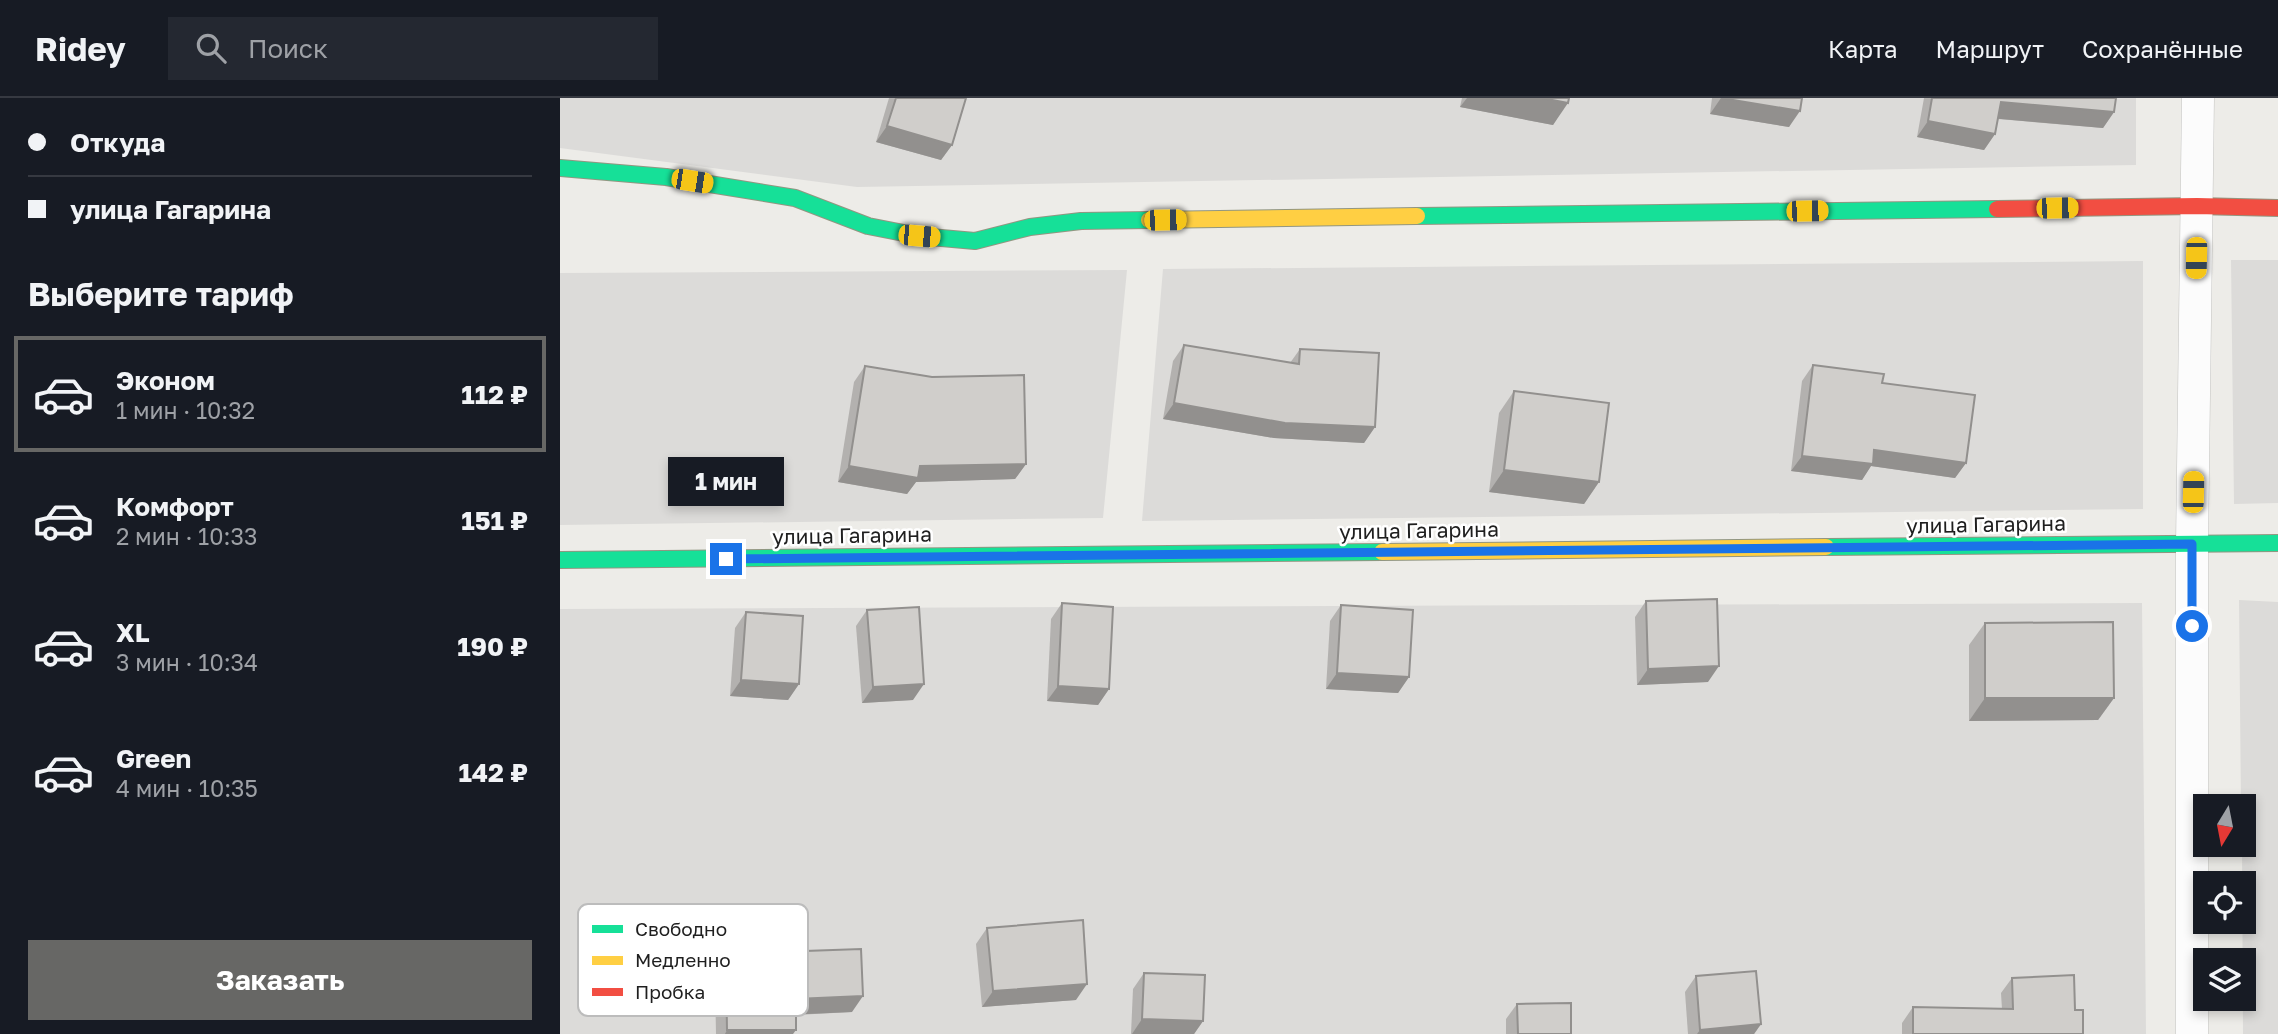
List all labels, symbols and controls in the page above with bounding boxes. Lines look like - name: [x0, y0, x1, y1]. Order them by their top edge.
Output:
- search box: [168, 17, 658, 80]
- text: Ridey: [35, 29, 126, 68]
- icon: search: [192, 29, 230, 67]
- text: Поиск: [248, 33, 328, 64]
- text: Карта: [1828, 34, 1898, 63]
- text: Маршрут: [1936, 34, 2044, 63]
- text: Сохранённые: [2082, 34, 2243, 63]
- text: Откуда: [70, 127, 165, 158]
- car: [670, 167, 715, 195]
- text: улица Гагарина: [70, 194, 271, 225]
- car: [2036, 197, 2079, 219]
- car: [1786, 200, 1829, 222]
- car: [1144, 209, 1187, 231]
- car: [898, 224, 941, 248]
- car: [2186, 237, 2207, 279]
- text: Выберите тариф: [28, 275, 294, 313]
- icon: car: [32, 363, 95, 426]
- text: Эконом: [116, 365, 215, 396]
- text: 112 ₽: [461, 379, 528, 410]
- text: 1 мин · 10:32: [116, 396, 255, 424]
- callout: 1 мин: [668, 458, 784, 506]
- text: 1 мин: [695, 467, 757, 495]
- car: [2183, 471, 2204, 513]
- icon: car: [32, 489, 95, 552]
- text: Комфорт: [116, 491, 234, 522]
- text: 151 ₽: [461, 505, 528, 536]
- street label: улица Гагарина: [1906, 510, 2066, 538]
- street label: улица Гагарина: [1339, 516, 1499, 544]
- street label: улица Гагарина: [772, 521, 932, 549]
- text: 2 мин · 10:33: [116, 522, 257, 550]
- route end: [710, 543, 742, 575]
- route start: [2176, 610, 2208, 642]
- icon: car: [32, 615, 95, 678]
- text: XL: [116, 617, 150, 648]
- text: 190 ₽: [457, 631, 528, 662]
- text: 3 мин · 10:34: [116, 648, 258, 676]
- icon: car: [32, 741, 95, 804]
- text: Green: [116, 743, 191, 774]
- text: 142 ₽: [458, 757, 528, 788]
- text: 4 мин · 10:35: [116, 774, 258, 802]
- north arrow: [2193, 794, 2256, 858]
- map controls: [2193, 794, 2256, 1011]
- button: locate: [2193, 871, 2256, 934]
- legend: [578, 904, 808, 1016]
- text: Свободно: [635, 917, 727, 940]
- button: Заказать: [28, 940, 532, 1020]
- text: Медленно: [635, 948, 731, 971]
- button: layers: [2193, 948, 2256, 1011]
- text: Пробка: [635, 980, 705, 1003]

